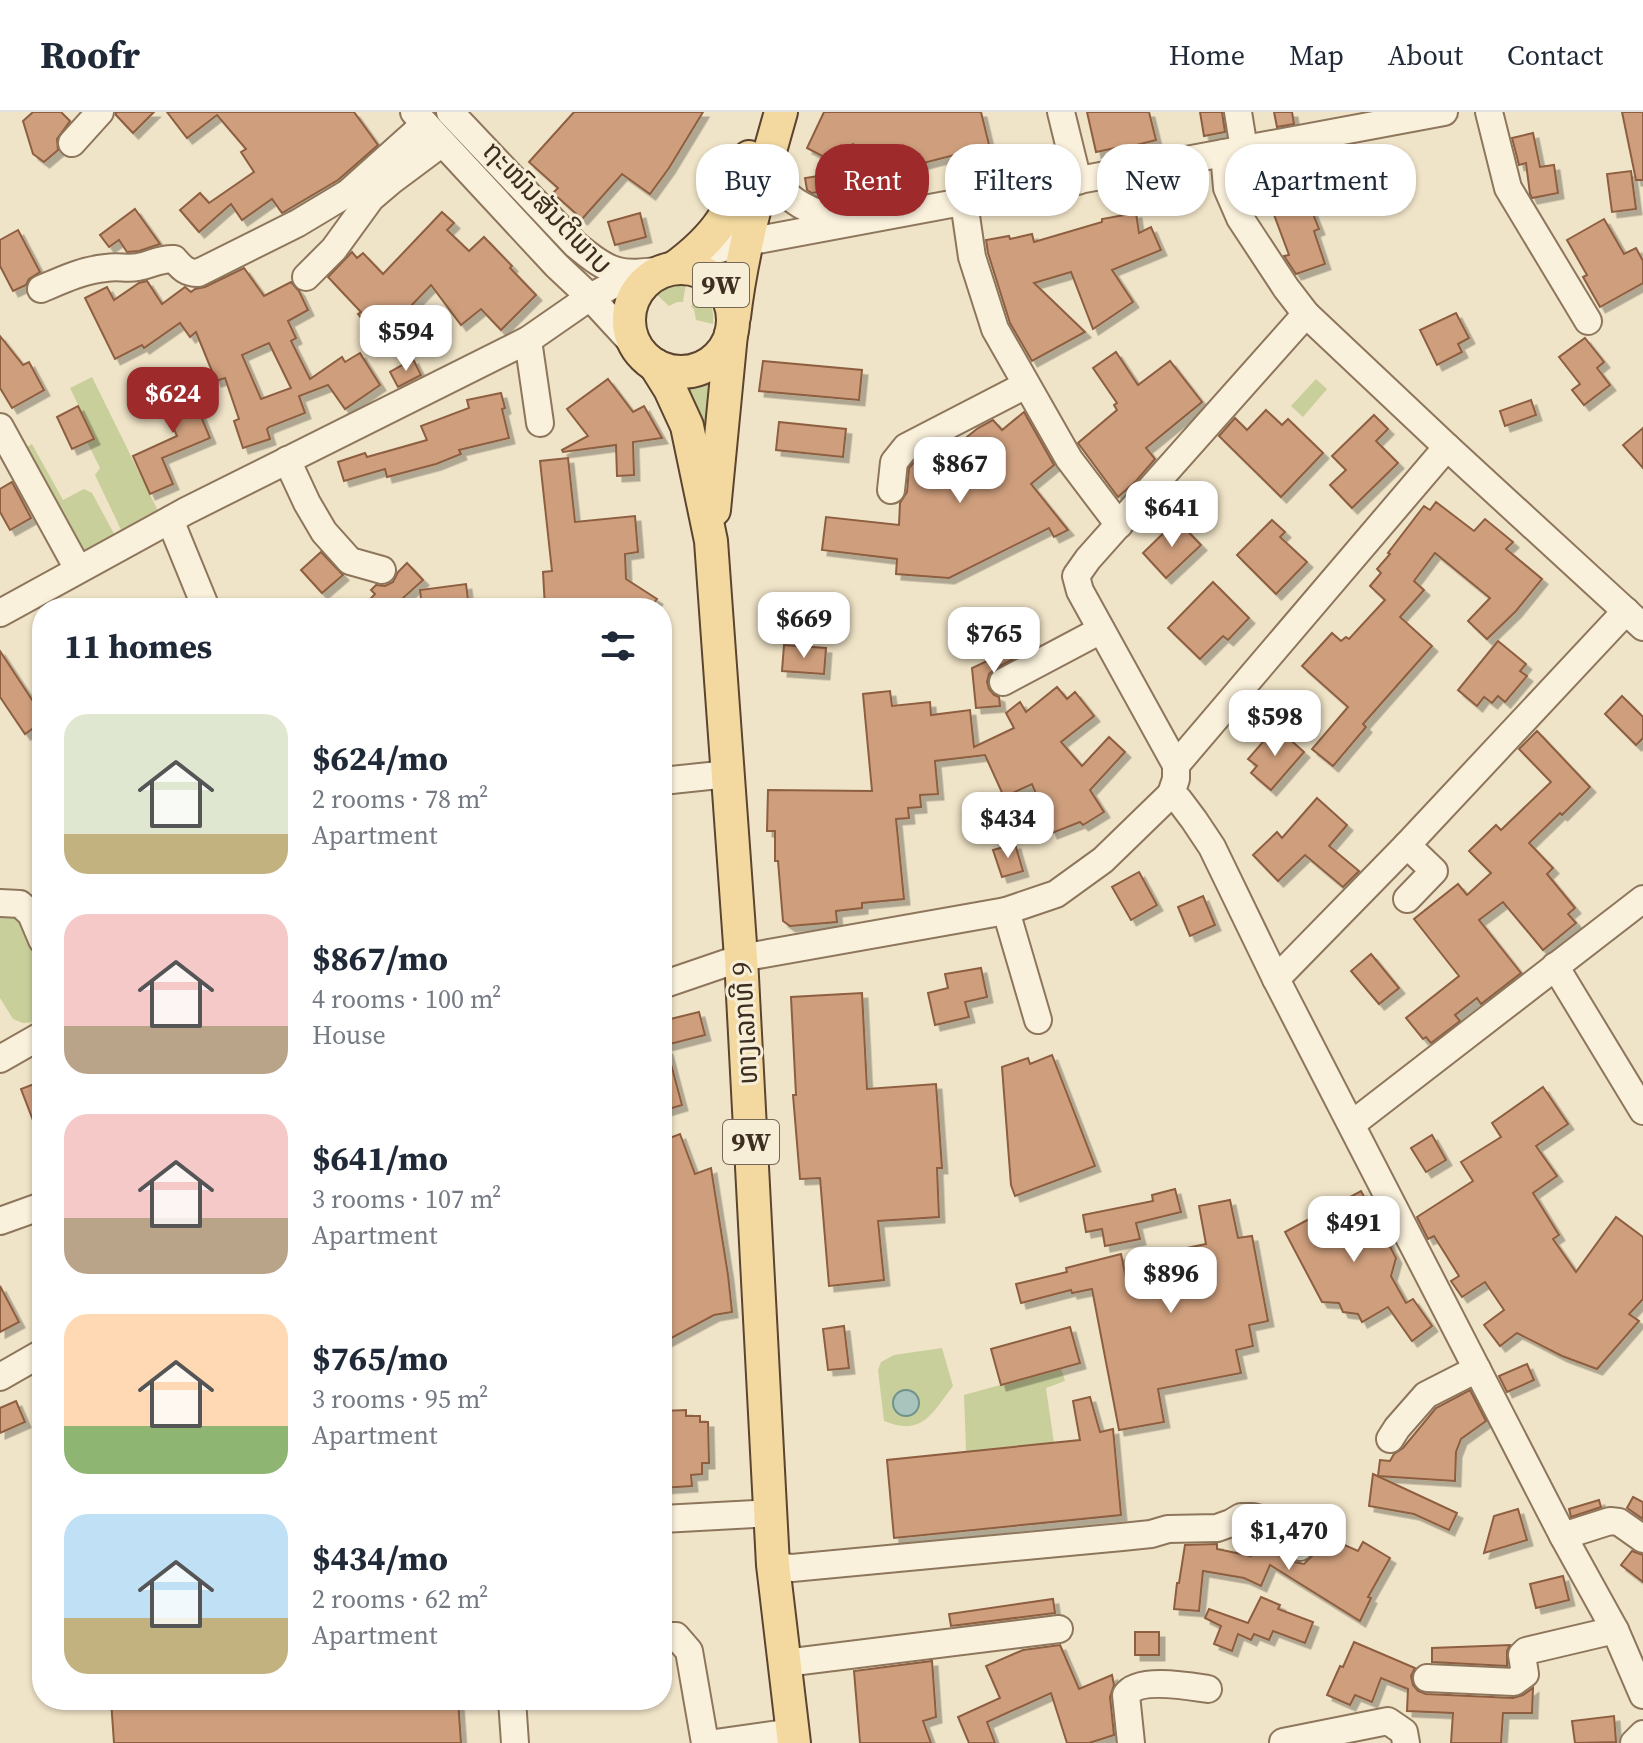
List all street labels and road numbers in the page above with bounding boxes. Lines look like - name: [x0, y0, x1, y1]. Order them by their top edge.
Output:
- street label: ຖະໜົນສັນຕິພາບ: [475, 132, 621, 282]
- road number: 9W: [693, 263, 749, 307]
- street label: ທາງເລກທີ 9: [722, 960, 766, 1086]
- road number: 9W: [723, 1120, 779, 1164]

